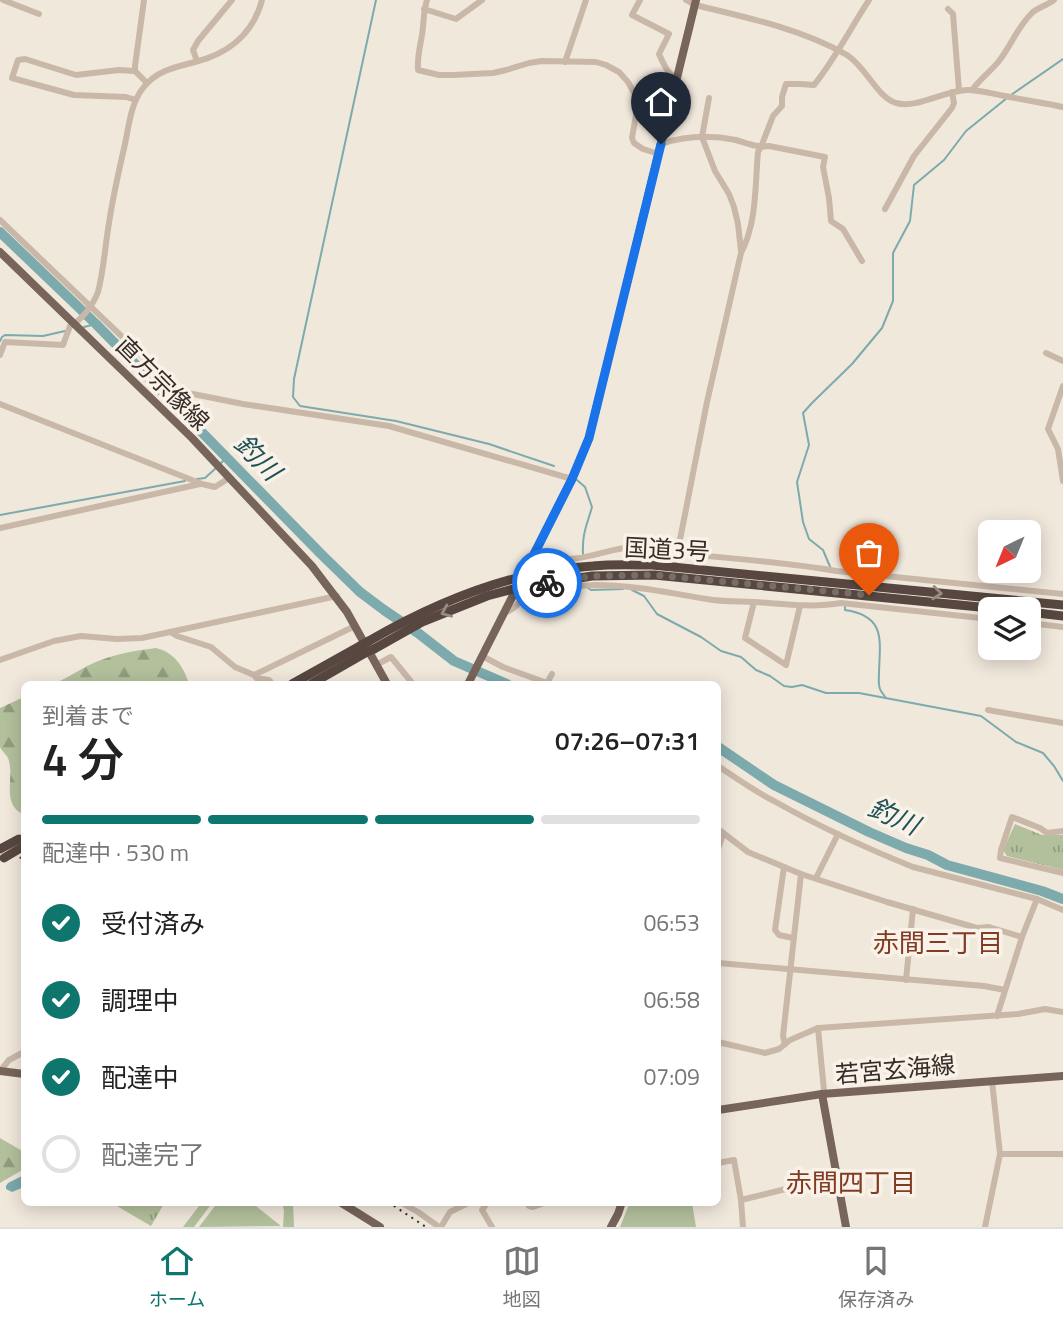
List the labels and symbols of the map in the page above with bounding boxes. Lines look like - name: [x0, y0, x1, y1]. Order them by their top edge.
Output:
- pin: [631, 72, 691, 144]
- street label: 直方宗像線: [108, 328, 218, 438]
- water label: 釣川: [226, 425, 292, 491]
- north arrow: [978, 520, 1041, 583]
- pin: [839, 523, 899, 595]
- street label: 国道3号: [623, 529, 711, 569]
- courier: [512, 548, 582, 618]
- one-way arrow: [931, 585, 943, 600]
- one-way arrow: [441, 604, 453, 618]
- water label: 釣川: [862, 788, 928, 846]
- district label: 赤間三丁目: [873, 923, 1003, 962]
- street label: 若宮玄海線: [834, 1046, 956, 1092]
- district label: 赤間四丁目: [786, 1163, 916, 1202]

